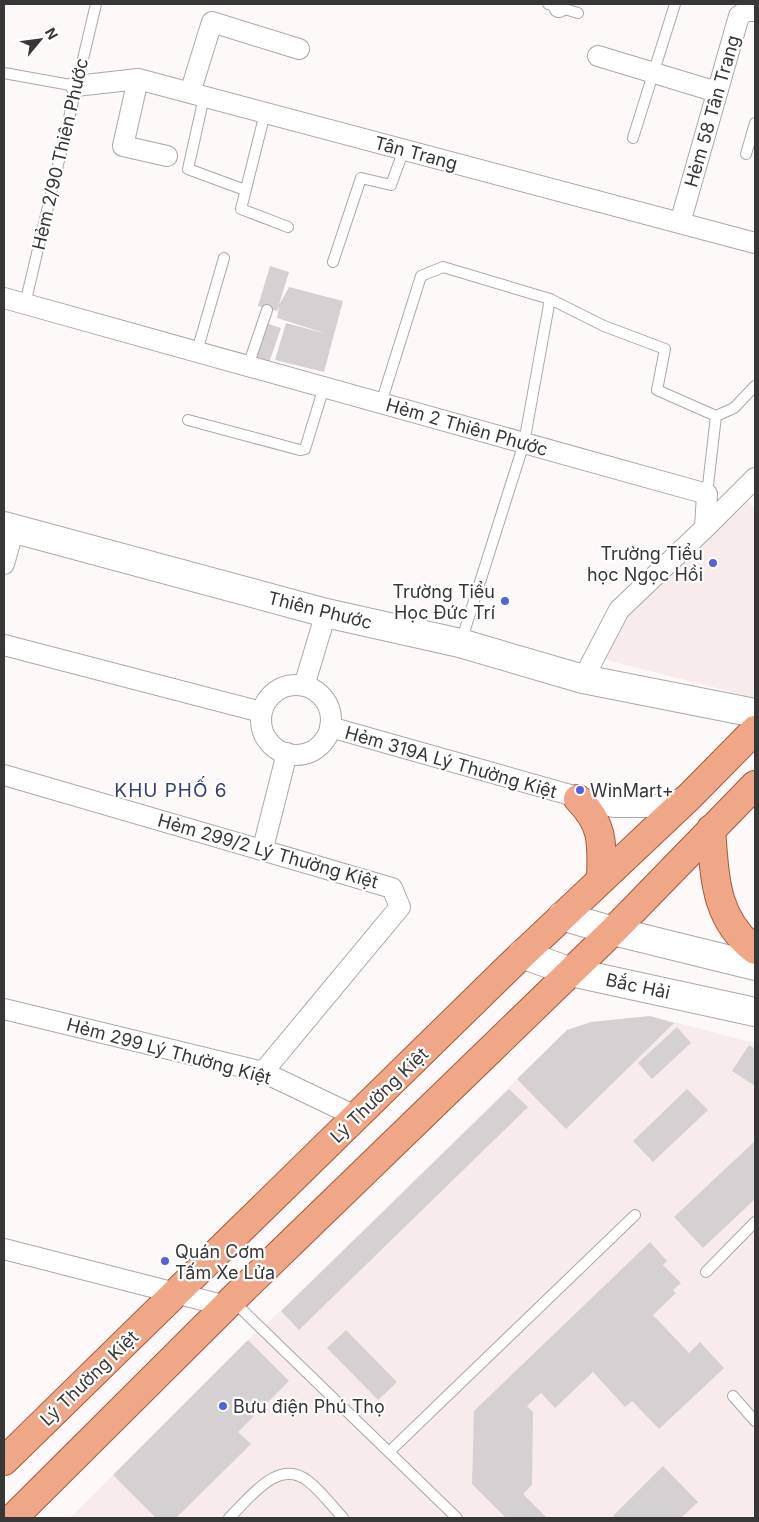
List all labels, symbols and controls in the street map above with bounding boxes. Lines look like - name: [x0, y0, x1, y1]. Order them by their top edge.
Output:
- north arrow: [15, 15, 65, 65]
- text: N: [42, 25, 62, 42]
- street label: Hẻm 58 Tân Trang: [680, 33, 744, 189]
- street label: Hẻm 2/90 Thiên Phước: [28, 56, 92, 252]
- street label: Tân Trang: [372, 132, 460, 174]
- street label: Hẻm 2 Thiên Phước: [384, 394, 550, 460]
- place label: Trường Tiểu học Ngọc Hồi: [587, 543, 703, 585]
- marker: Trường Tiểu học Ngọc Hồi: [707, 557, 719, 569]
- place label: Trường Tiểu Học Đức Trí: [392, 581, 496, 623]
- street label: Thiên Phước: [266, 587, 374, 633]
- marker: Trường Tiểu Học Đức Trí: [499, 595, 511, 607]
- street label: Hẻm 319A Lý Thường Kiệt: [343, 722, 559, 802]
- district label: KHU PHỐ 6: [114, 776, 228, 802]
- place label: WinMart+: [590, 780, 674, 801]
- marker: WinMart+: [574, 784, 586, 796]
- street label: Hẻm 299/2 Lý Thường Kiệt: [155, 809, 381, 893]
- street label: Bắc Hải: [604, 969, 672, 1003]
- street label: Hẻm 299 Lý Thường Kiệt: [65, 1014, 274, 1088]
- street label: Lý Thường Kiệt: [326, 1043, 432, 1147]
- place label: Quán Cơm Tấm Xe Lửa: [175, 1241, 275, 1283]
- marker: Quán Cơm Tấm Xe Lửa: [159, 1255, 171, 1267]
- street label: Lý Thường Kiệt: [36, 1326, 142, 1430]
- place label: Bưu điện Phú Thọ: [233, 1396, 385, 1417]
- marker: Bưu điện Phú Thọ: [217, 1400, 229, 1412]

